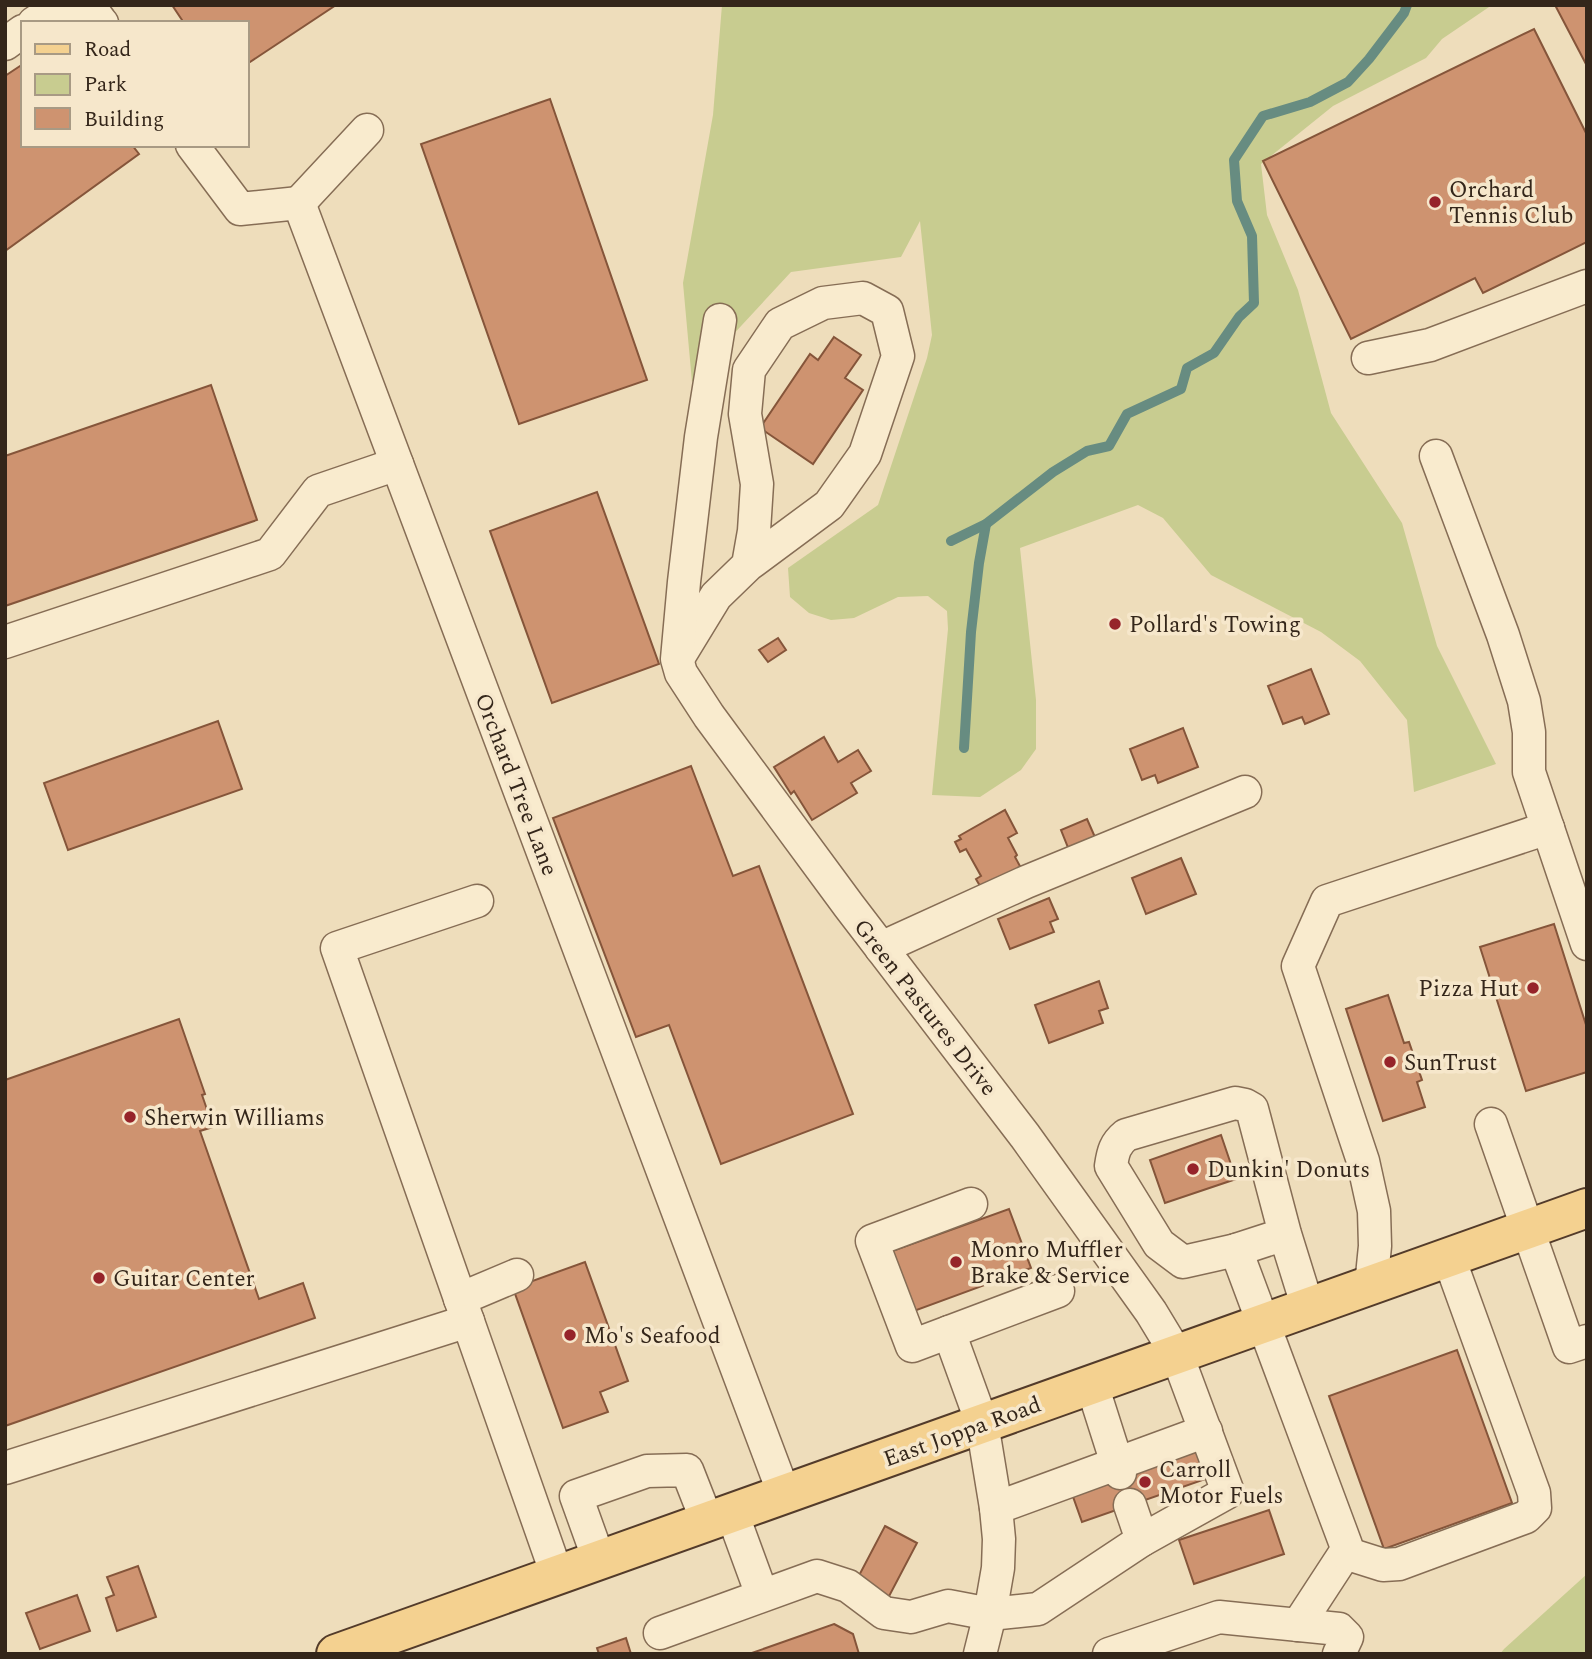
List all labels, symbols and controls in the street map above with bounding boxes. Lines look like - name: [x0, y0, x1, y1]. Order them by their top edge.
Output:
- legend: [21, 21, 248, 147]
- text: Road: [84, 34, 131, 66]
- text: Park: [84, 69, 128, 101]
- text: Building: [84, 104, 164, 136]
- place label: Orchard Tennis Club: [1449, 173, 1573, 234]
- marker: Orchard Tennis Club: [1427, 194, 1443, 210]
- place label: Pollard's Towing: [1129, 608, 1301, 643]
- marker: Pollard's Towing: [1107, 616, 1123, 632]
- street label: Orchard Tree Lane: [465, 688, 567, 881]
- street label: Green Pastures Drive: [844, 912, 1005, 1104]
- place label: Pizza Hut: [1418, 972, 1519, 1007]
- marker: Pizza Hut: [1525, 980, 1541, 996]
- place label: SunTrust: [1404, 1046, 1497, 1081]
- marker: SunTrust: [1382, 1054, 1398, 1070]
- place label: Sherwin Williams: [144, 1101, 325, 1136]
- marker: Sherwin Williams: [122, 1109, 138, 1125]
- place label: Dunkin' Donuts: [1207, 1153, 1370, 1188]
- marker: Dunkin' Donuts: [1185, 1161, 1201, 1177]
- place label: Monro Muffler Brake & Service: [970, 1233, 1130, 1294]
- marker: Monro Muffler Brake & Service: [948, 1254, 964, 1270]
- place label: Guitar Center: [113, 1262, 255, 1297]
- marker: Guitar Center: [91, 1270, 107, 1286]
- place label: Mo's Seafood: [584, 1319, 721, 1354]
- marker: Mo's Seafood: [562, 1327, 578, 1343]
- street label: East Joppa Road: [879, 1388, 1047, 1477]
- place label: Carroll Motor Fuels: [1159, 1453, 1284, 1514]
- marker: Carroll Motor Fuels: [1137, 1474, 1153, 1490]

